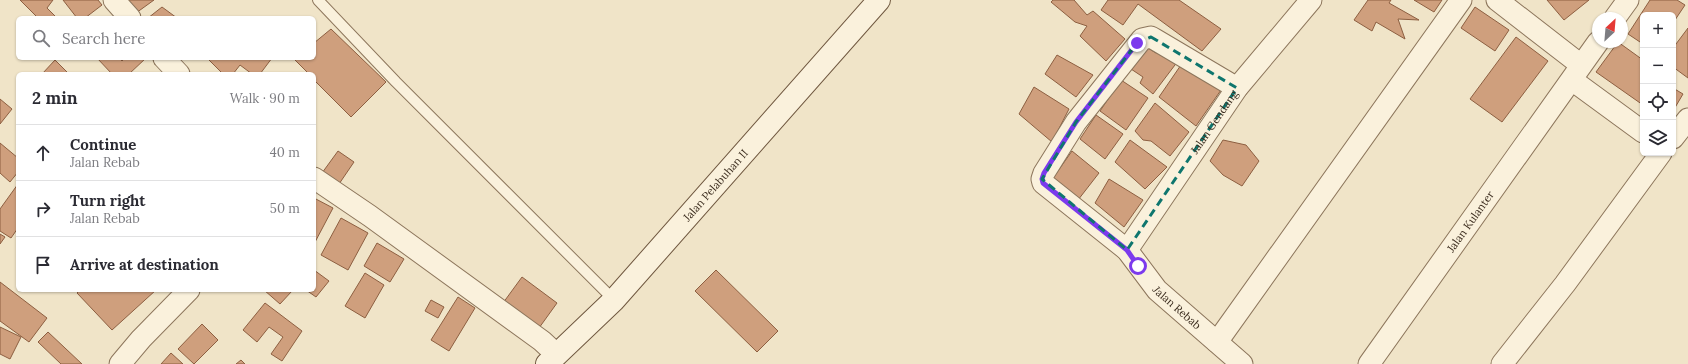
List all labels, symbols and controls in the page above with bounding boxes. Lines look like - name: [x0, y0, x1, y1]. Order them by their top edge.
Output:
- north arrow: [1592, 12, 1628, 48]
- map controls: [1640, 12, 1676, 156]
- button: +: [1640, 12, 1676, 48]
- search box: [16, 16, 316, 60]
- icon: search: [30, 27, 52, 49]
- text: Search here: [62, 29, 145, 48]
- route end: [1128, 34, 1146, 52]
- button: −: [1640, 48, 1676, 84]
- button: locate: [1640, 84, 1676, 120]
- street label: Jalan Gendang: [1187, 86, 1241, 157]
- text: 2 min: [32, 87, 78, 109]
- text: Walk · 90 m: [230, 90, 300, 107]
- button: layers: [1640, 120, 1676, 156]
- text: Continue: [70, 135, 136, 154]
- icon: ahead: [32, 142, 54, 164]
- text: 40 m: [270, 144, 300, 161]
- street label: Jalan Pelabuhan II: [679, 146, 751, 225]
- text: Jalan Rebab: [70, 154, 140, 171]
- street label: Jalan Kulanter: [1443, 188, 1497, 256]
- text: Turn right: [70, 191, 146, 210]
- icon: right: [32, 198, 54, 220]
- text: 50 m: [270, 200, 300, 217]
- text: Jalan Rebab: [70, 210, 140, 227]
- icon: arrive: [32, 254, 54, 276]
- text: Arrive at destination: [70, 255, 219, 274]
- route start: [1129, 257, 1147, 275]
- street label: Jalan Rebab: [1149, 283, 1204, 332]

